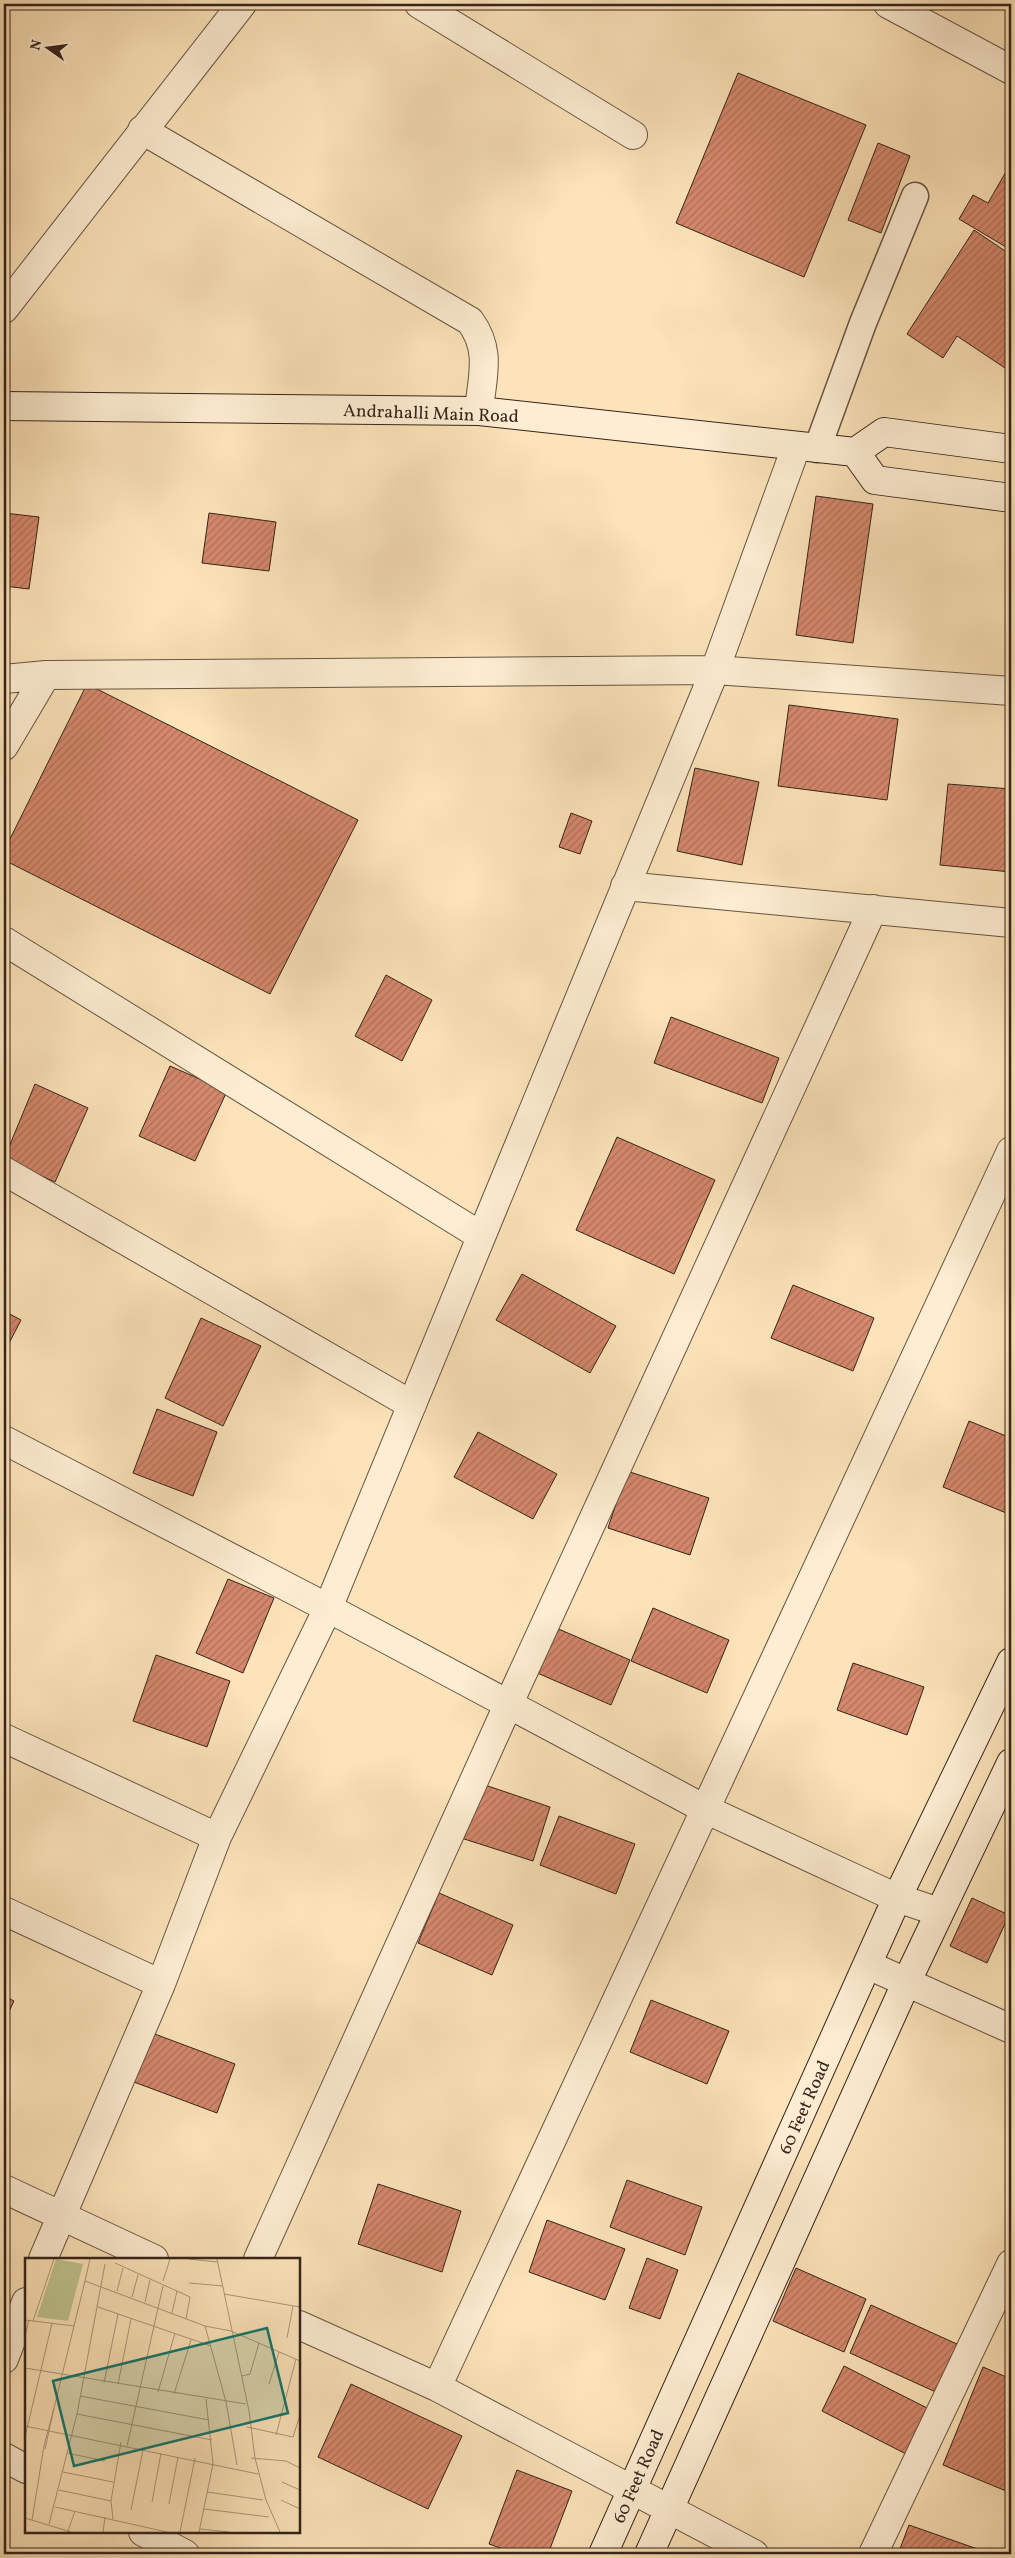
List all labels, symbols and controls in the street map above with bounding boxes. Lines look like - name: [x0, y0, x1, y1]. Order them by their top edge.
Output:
- north arrow: [22, 22, 72, 72]
- text: N: [26, 38, 47, 52]
- street label: Andrahalli Main Road: [343, 399, 519, 430]
- street label: 60 Feet Road: [774, 2057, 837, 2159]
- inset map: [25, 2258, 300, 2533]
- street label: 60 Feet Road: [608, 2426, 671, 2528]

